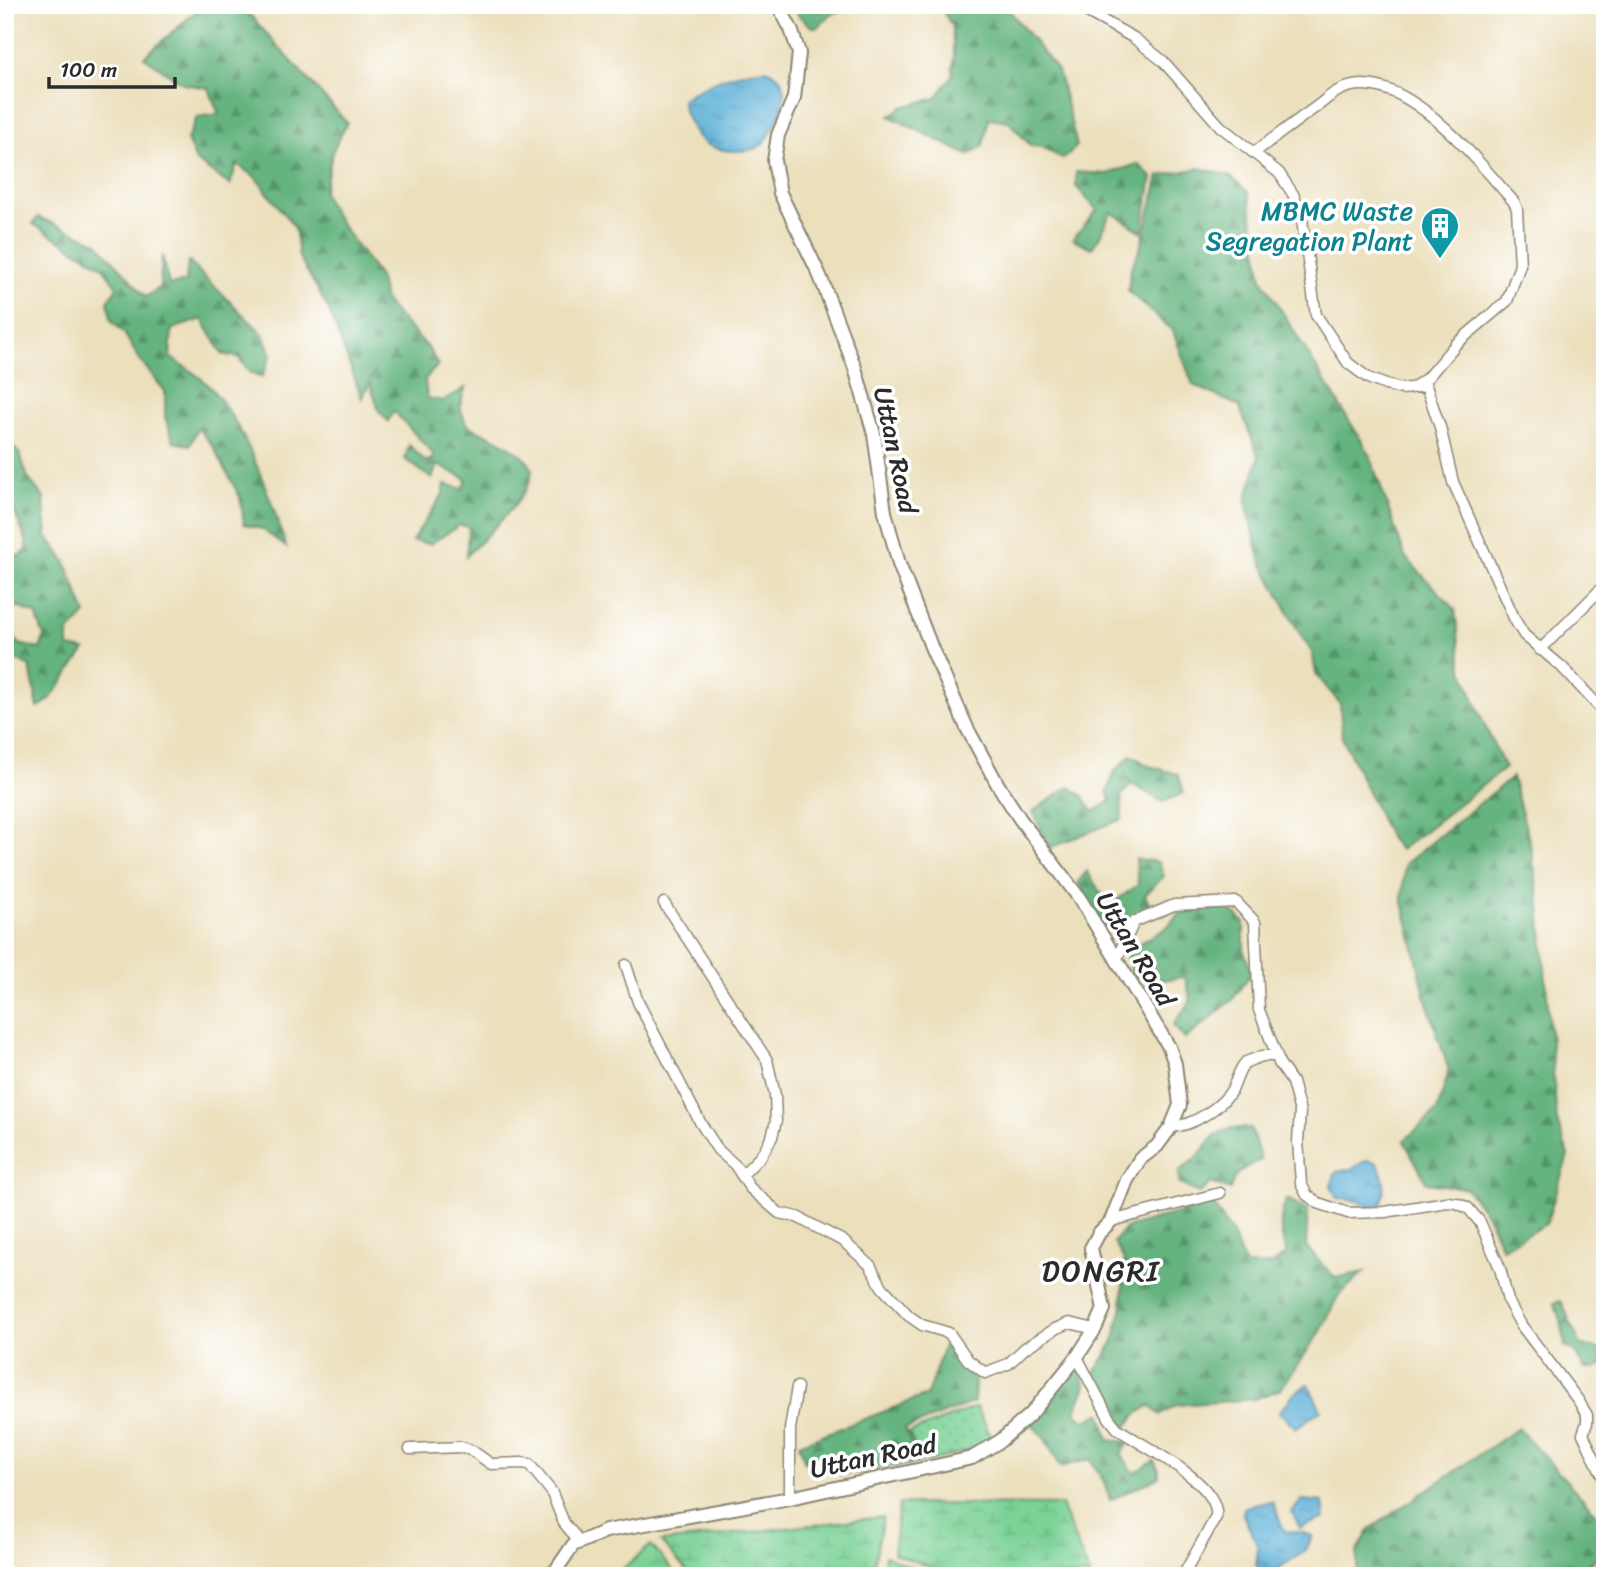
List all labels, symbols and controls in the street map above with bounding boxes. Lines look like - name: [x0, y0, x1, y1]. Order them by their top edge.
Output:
- scale bar: [49, 46, 175, 90]
- text: 100 m: [60, 51, 117, 89]
- place label: MBMC Waste Segregation Plant: [1206, 188, 1413, 264]
- building icon: MBMC Waste Segregation Plant: [1419, 205, 1461, 260]
- street label: Uttan Road: [860, 382, 932, 520]
- street label: Uttan Road: [1083, 882, 1190, 1018]
- district label: DONGRI: [1042, 1244, 1161, 1298]
- street label: Uttan Road: [805, 1420, 943, 1492]

